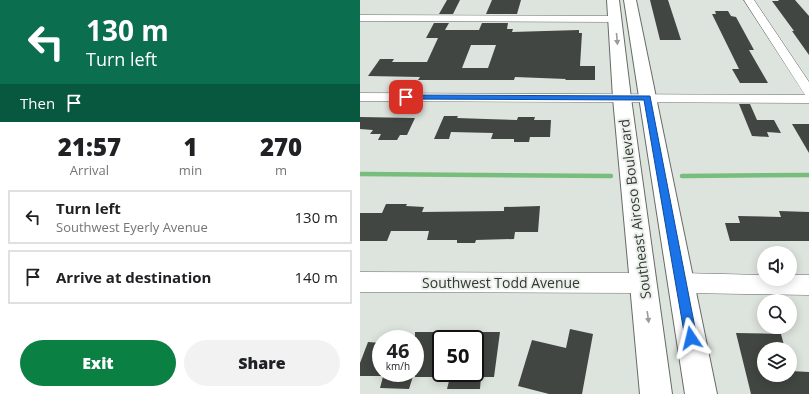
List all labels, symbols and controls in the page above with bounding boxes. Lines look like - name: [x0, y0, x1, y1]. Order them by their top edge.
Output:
- text: 130 m: [86, 11, 169, 49]
- icon: left: [20, 16, 72, 68]
- one-way arrow: [613, 33, 620, 45]
- text: Turn left: [86, 47, 157, 71]
- pin: [389, 80, 423, 114]
- icon: arrive: [395, 86, 417, 108]
- icon: arrive: [63, 92, 85, 114]
- text: Then: [20, 93, 55, 113]
- street label: Southeast Airoso Boulevard: [614, 118, 655, 300]
- text: 21:57: [58, 130, 121, 163]
- text: 1: [183, 130, 198, 163]
- text: 270: [260, 130, 302, 163]
- text: Arrival: [70, 161, 109, 179]
- text: min: [179, 161, 202, 179]
- text: m: [275, 161, 287, 179]
- text: Turn left: [56, 198, 121, 218]
- icon: left: [22, 206, 44, 228]
- text: 130 m: [294, 207, 338, 227]
- text: Southwest Eyerly Avenue: [56, 218, 208, 236]
- map controls: [757, 246, 797, 382]
- button: sound: [757, 246, 797, 286]
- icon: arrive: [22, 266, 44, 288]
- text: Arrive at destination: [56, 267, 211, 287]
- text: 140 m: [294, 267, 338, 287]
- street label: Southwest Todd Avenue: [422, 273, 580, 292]
- button: search: [757, 294, 797, 334]
- one-way arrow: [645, 311, 651, 323]
- position arrow: [670, 317, 712, 359]
- speed limit sign: 50: [432, 330, 484, 382]
- text: 46: [387, 337, 409, 364]
- button: Exit: [20, 340, 176, 386]
- button: Share: [184, 340, 340, 386]
- button: layers: [757, 342, 797, 382]
- text: km/h: [386, 359, 410, 373]

